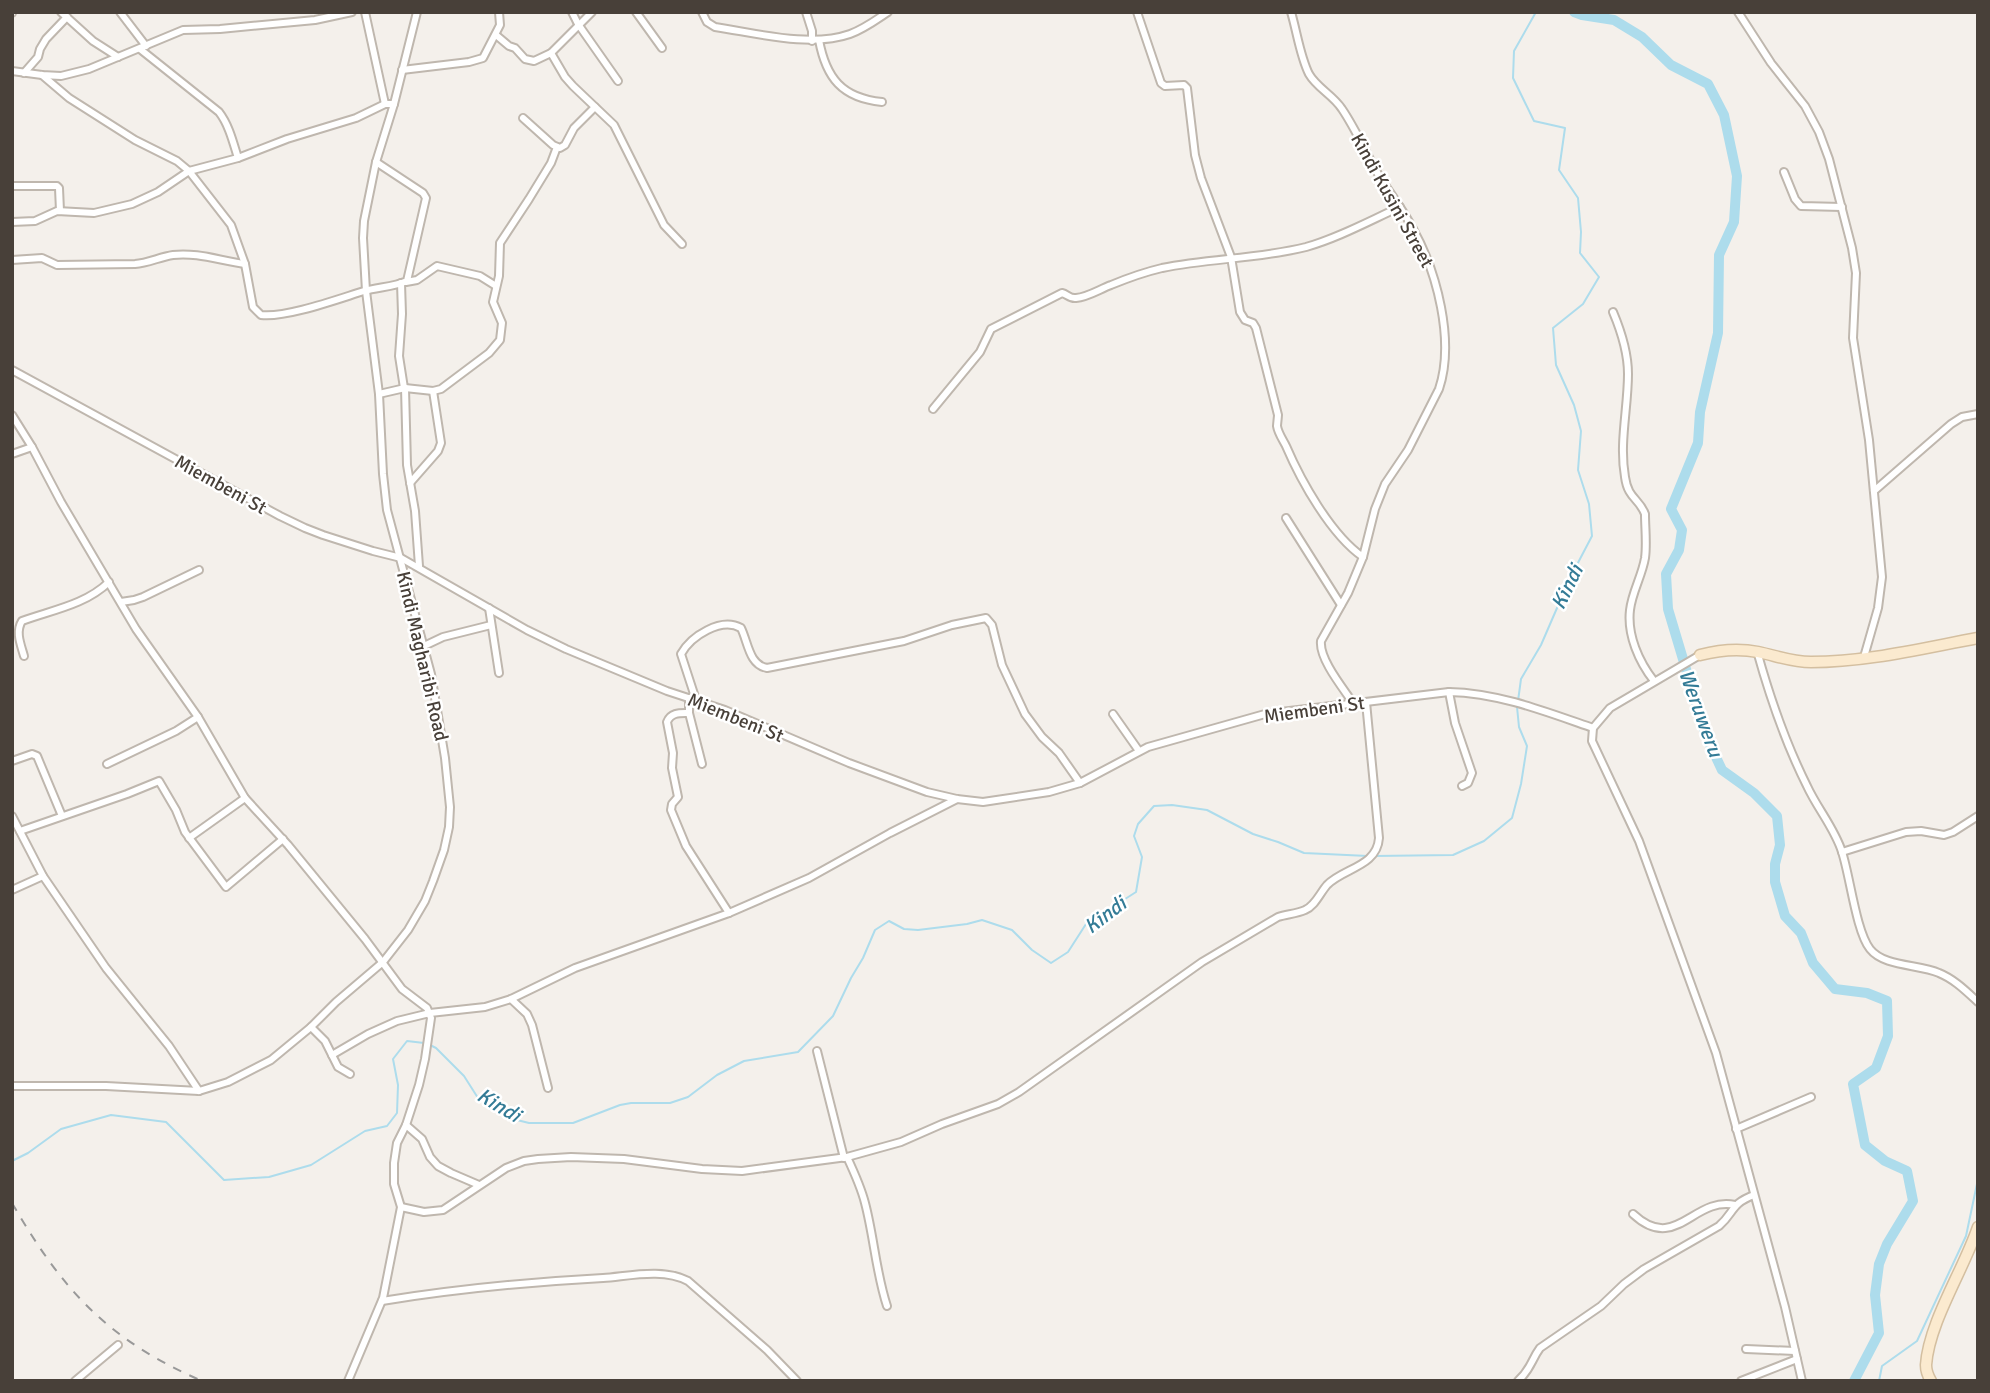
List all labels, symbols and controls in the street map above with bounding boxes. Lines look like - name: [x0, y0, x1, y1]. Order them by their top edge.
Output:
- street label: Kindi Kusini Street: [1345, 129, 1439, 272]
- street label: Miembeni St: [170, 450, 271, 520]
- water label: Kindi: [1545, 558, 1590, 614]
- street label: Kindi Magharibi Road: [391, 569, 453, 743]
- water label: Weruweru: [1673, 666, 1729, 762]
- street label: Miembeni St: [684, 688, 788, 748]
- street label: Miembeni St: [1262, 691, 1366, 729]
- water label: Kindi: [1079, 889, 1133, 939]
- water label: Kindi: [472, 1082, 528, 1129]

